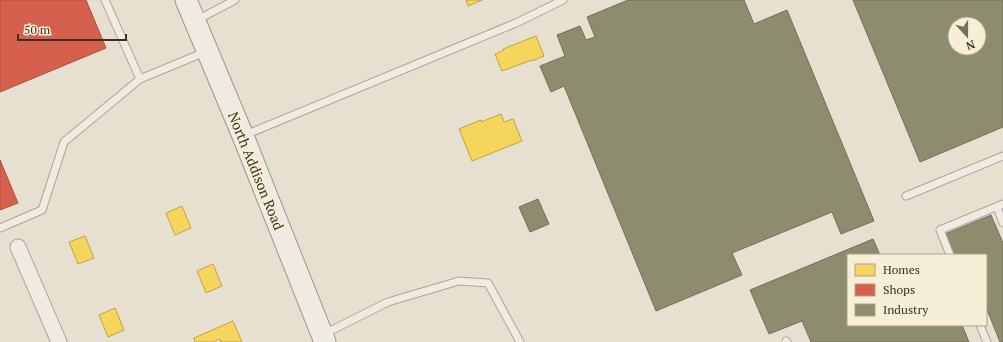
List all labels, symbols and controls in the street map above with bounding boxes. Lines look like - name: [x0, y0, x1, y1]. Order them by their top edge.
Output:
- scale bar: [18, 16, 126, 42]
- north arrow: [947, 16, 987, 56]
- text: 50 m: [24, 22, 51, 37]
- text: N: [964, 37, 977, 54]
- street label: North Addison Road: [224, 109, 289, 233]
- legend: [847, 254, 987, 326]
- text: Homes: [883, 262, 920, 277]
- text: Shops: [883, 282, 915, 297]
- text: Industry: [883, 302, 929, 317]

